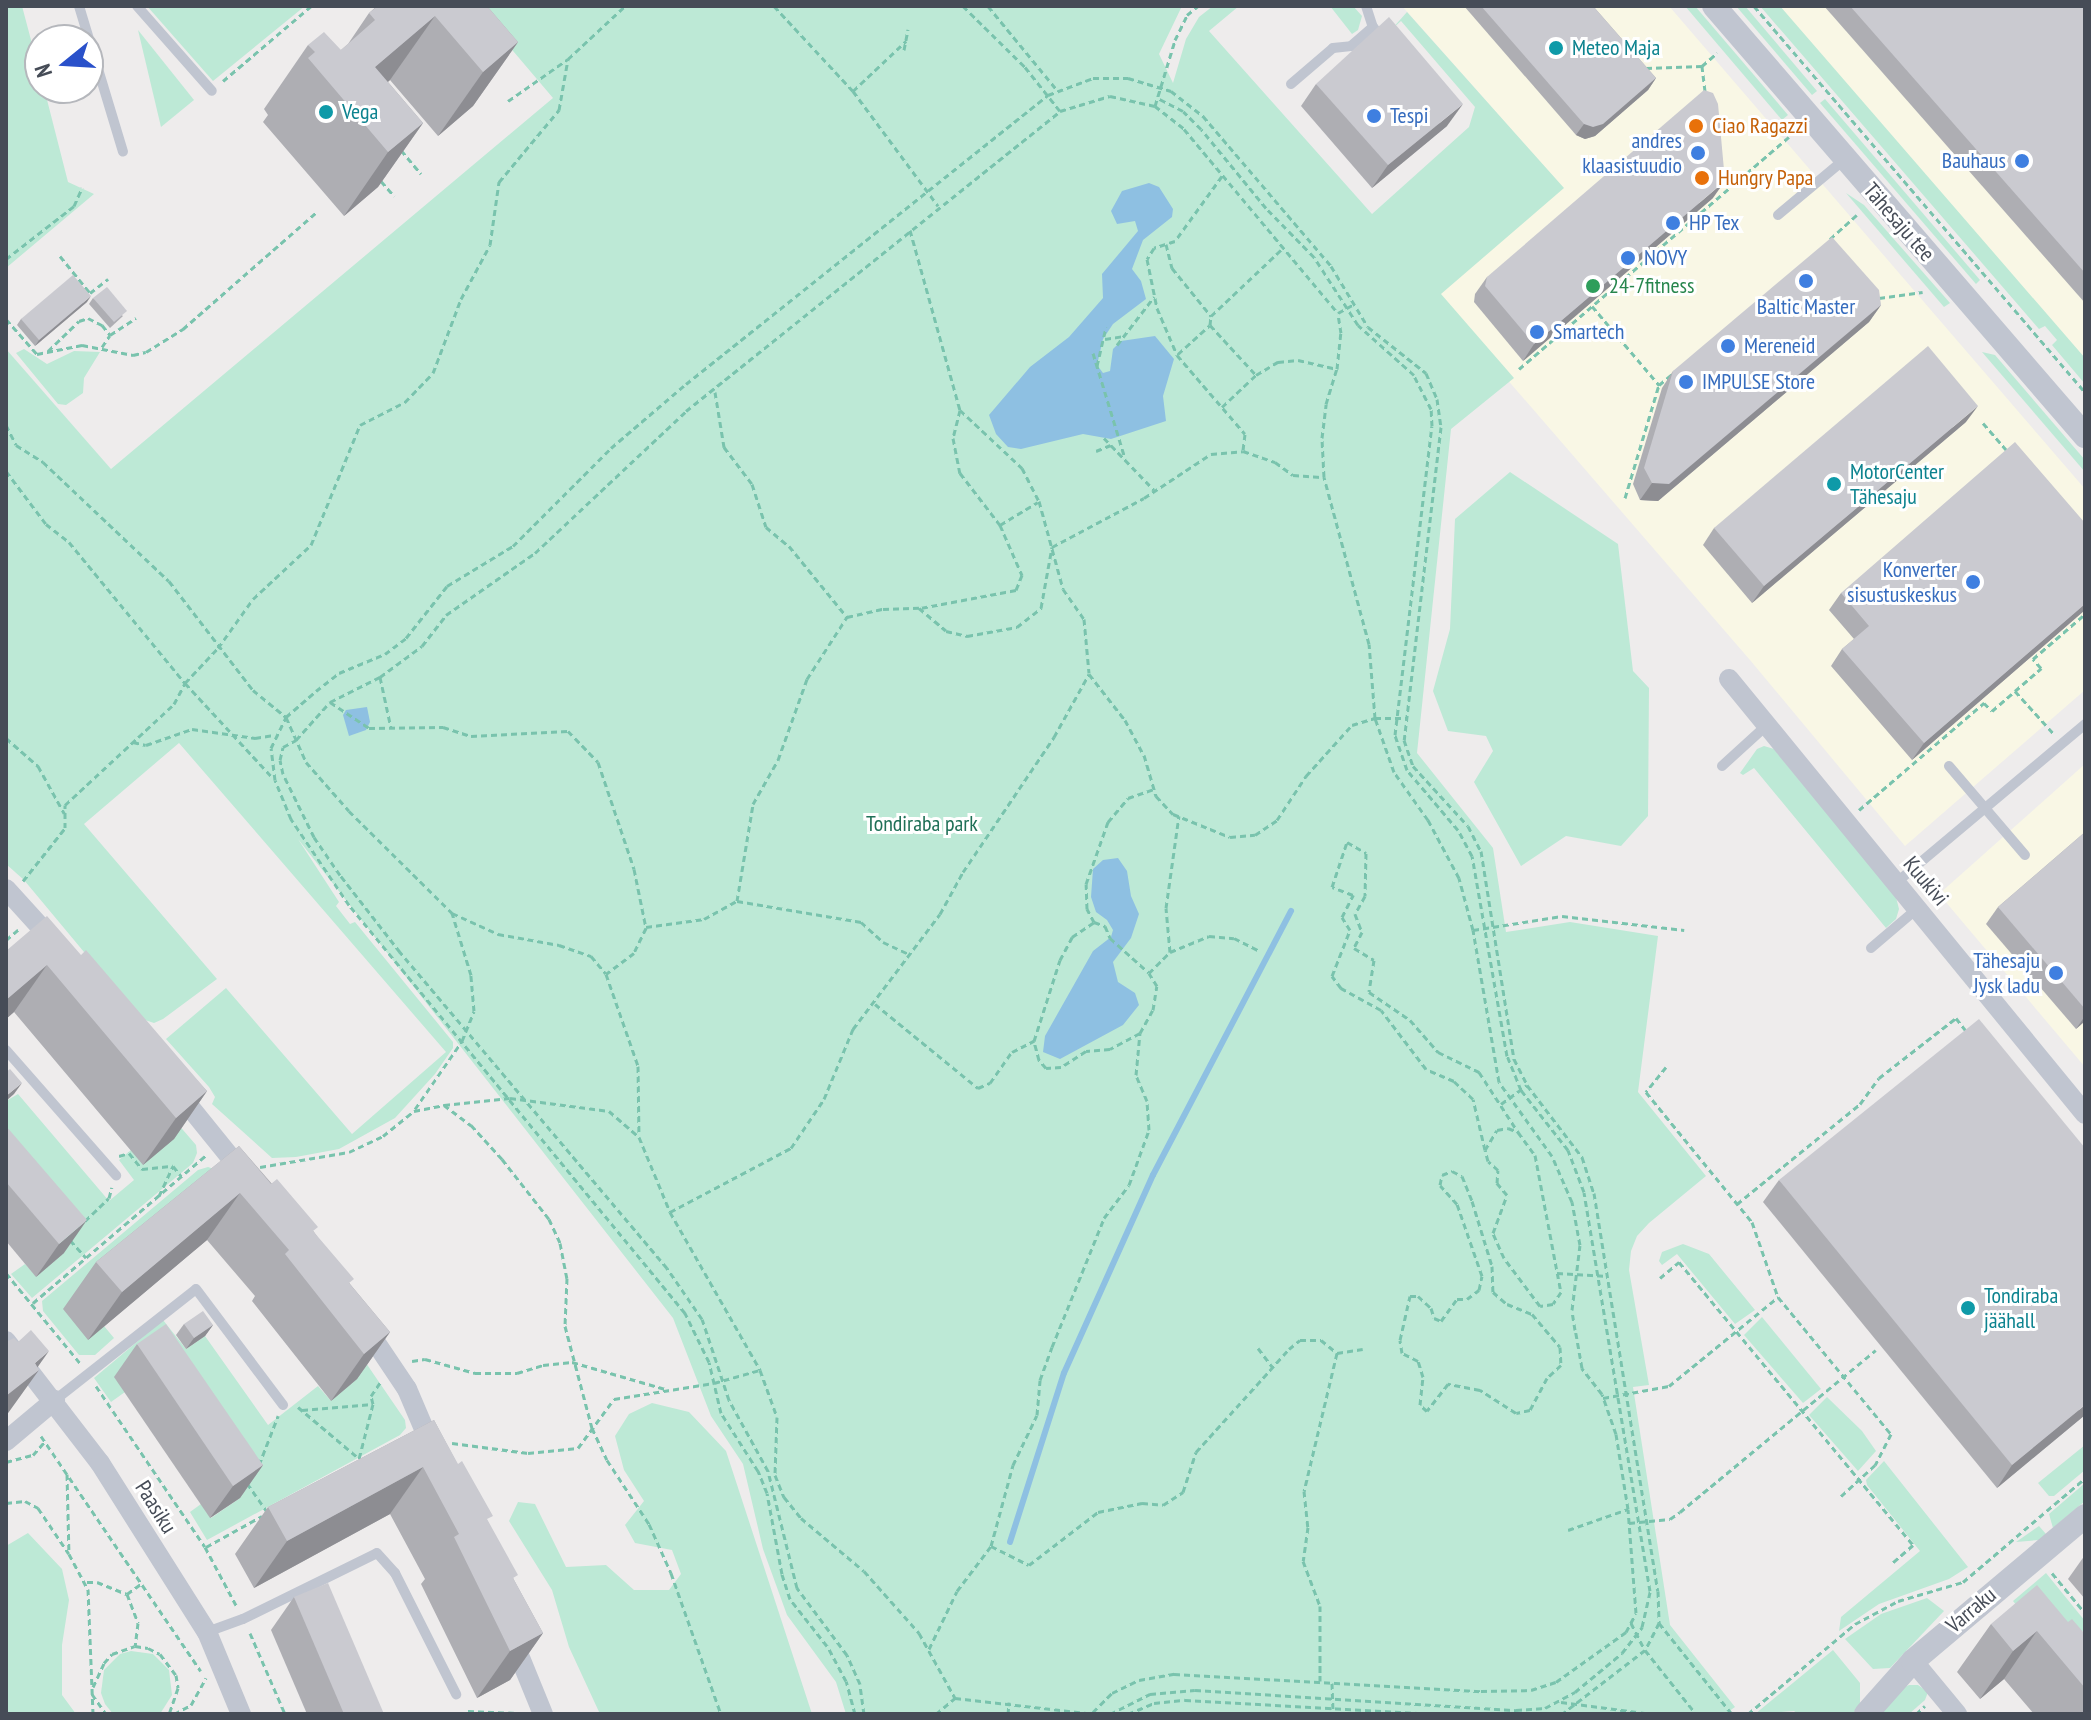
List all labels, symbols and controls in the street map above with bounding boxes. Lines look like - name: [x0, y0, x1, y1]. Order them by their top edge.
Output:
- north arrow: [24, 24, 104, 104]
- place label: Meteo Maja: [1572, 35, 1660, 61]
- marker: Meteo Maja: [1547, 39, 1565, 57]
- text: N: [28, 61, 58, 81]
- place label: Vega: [342, 99, 378, 125]
- marker: Vega: [317, 103, 335, 121]
- place label: Tespi: [1390, 103, 1428, 129]
- marker: Tespi: [1365, 107, 1383, 125]
- place label: Ciao Ragazzi: [1712, 113, 1808, 139]
- marker: Ciao Ragazzi: [1687, 117, 1705, 135]
- place label: andres klaasistuudio: [1582, 127, 1682, 178]
- marker: andres klaasistuudio: [1689, 144, 1707, 162]
- place label: Bauhaus: [1942, 148, 2006, 174]
- marker: Bauhaus: [2013, 152, 2031, 170]
- place label: Hungry Papa: [1718, 165, 1814, 191]
- marker: Hungry Papa: [1693, 169, 1711, 187]
- street label: Tähesaju tee: [1858, 177, 1940, 267]
- place label: HP Tex: [1689, 210, 1741, 236]
- marker: HP Tex: [1664, 214, 1682, 232]
- place label: NOVY: [1644, 245, 1687, 271]
- marker: NOVY: [1619, 249, 1637, 267]
- marker: Baltic Master: [1797, 272, 1815, 290]
- place label: 24-7fitness: [1609, 273, 1694, 299]
- marker: 24-7fitness: [1584, 277, 1602, 295]
- place label: Baltic Master: [1757, 294, 1855, 320]
- place label: Smartech: [1553, 319, 1624, 345]
- marker: Smartech: [1528, 323, 1546, 341]
- place label: Mereneid: [1744, 333, 1815, 359]
- marker: Mereneid: [1719, 337, 1737, 355]
- place label: IMPULSE Store: [1702, 369, 1815, 395]
- marker: IMPULSE Store: [1677, 373, 1695, 391]
- place label: MotorCenter Tähesaju: [1850, 458, 1944, 510]
- marker: MotorCenter Tähesaju: [1825, 475, 1843, 493]
- place label: Konverter sisustuskeskus: [1847, 556, 1957, 608]
- marker: Konverter sisustuskeskus: [1964, 573, 1982, 591]
- park label: Tondiraba park: [866, 811, 978, 837]
- street label: Kuukivi: [1898, 851, 1954, 911]
- place label: Tähesaju Jysk ladu: [1973, 947, 2040, 998]
- marker: Tähesaju Jysk ladu: [2047, 964, 2065, 982]
- place label: Tondiraba jäähall: [1984, 1282, 2058, 1334]
- marker: Tondiraba jäähall: [1959, 1299, 1977, 1317]
- street label: Paasiku: [130, 1476, 182, 1538]
- street label: Varraku: [1941, 1582, 2001, 1638]

